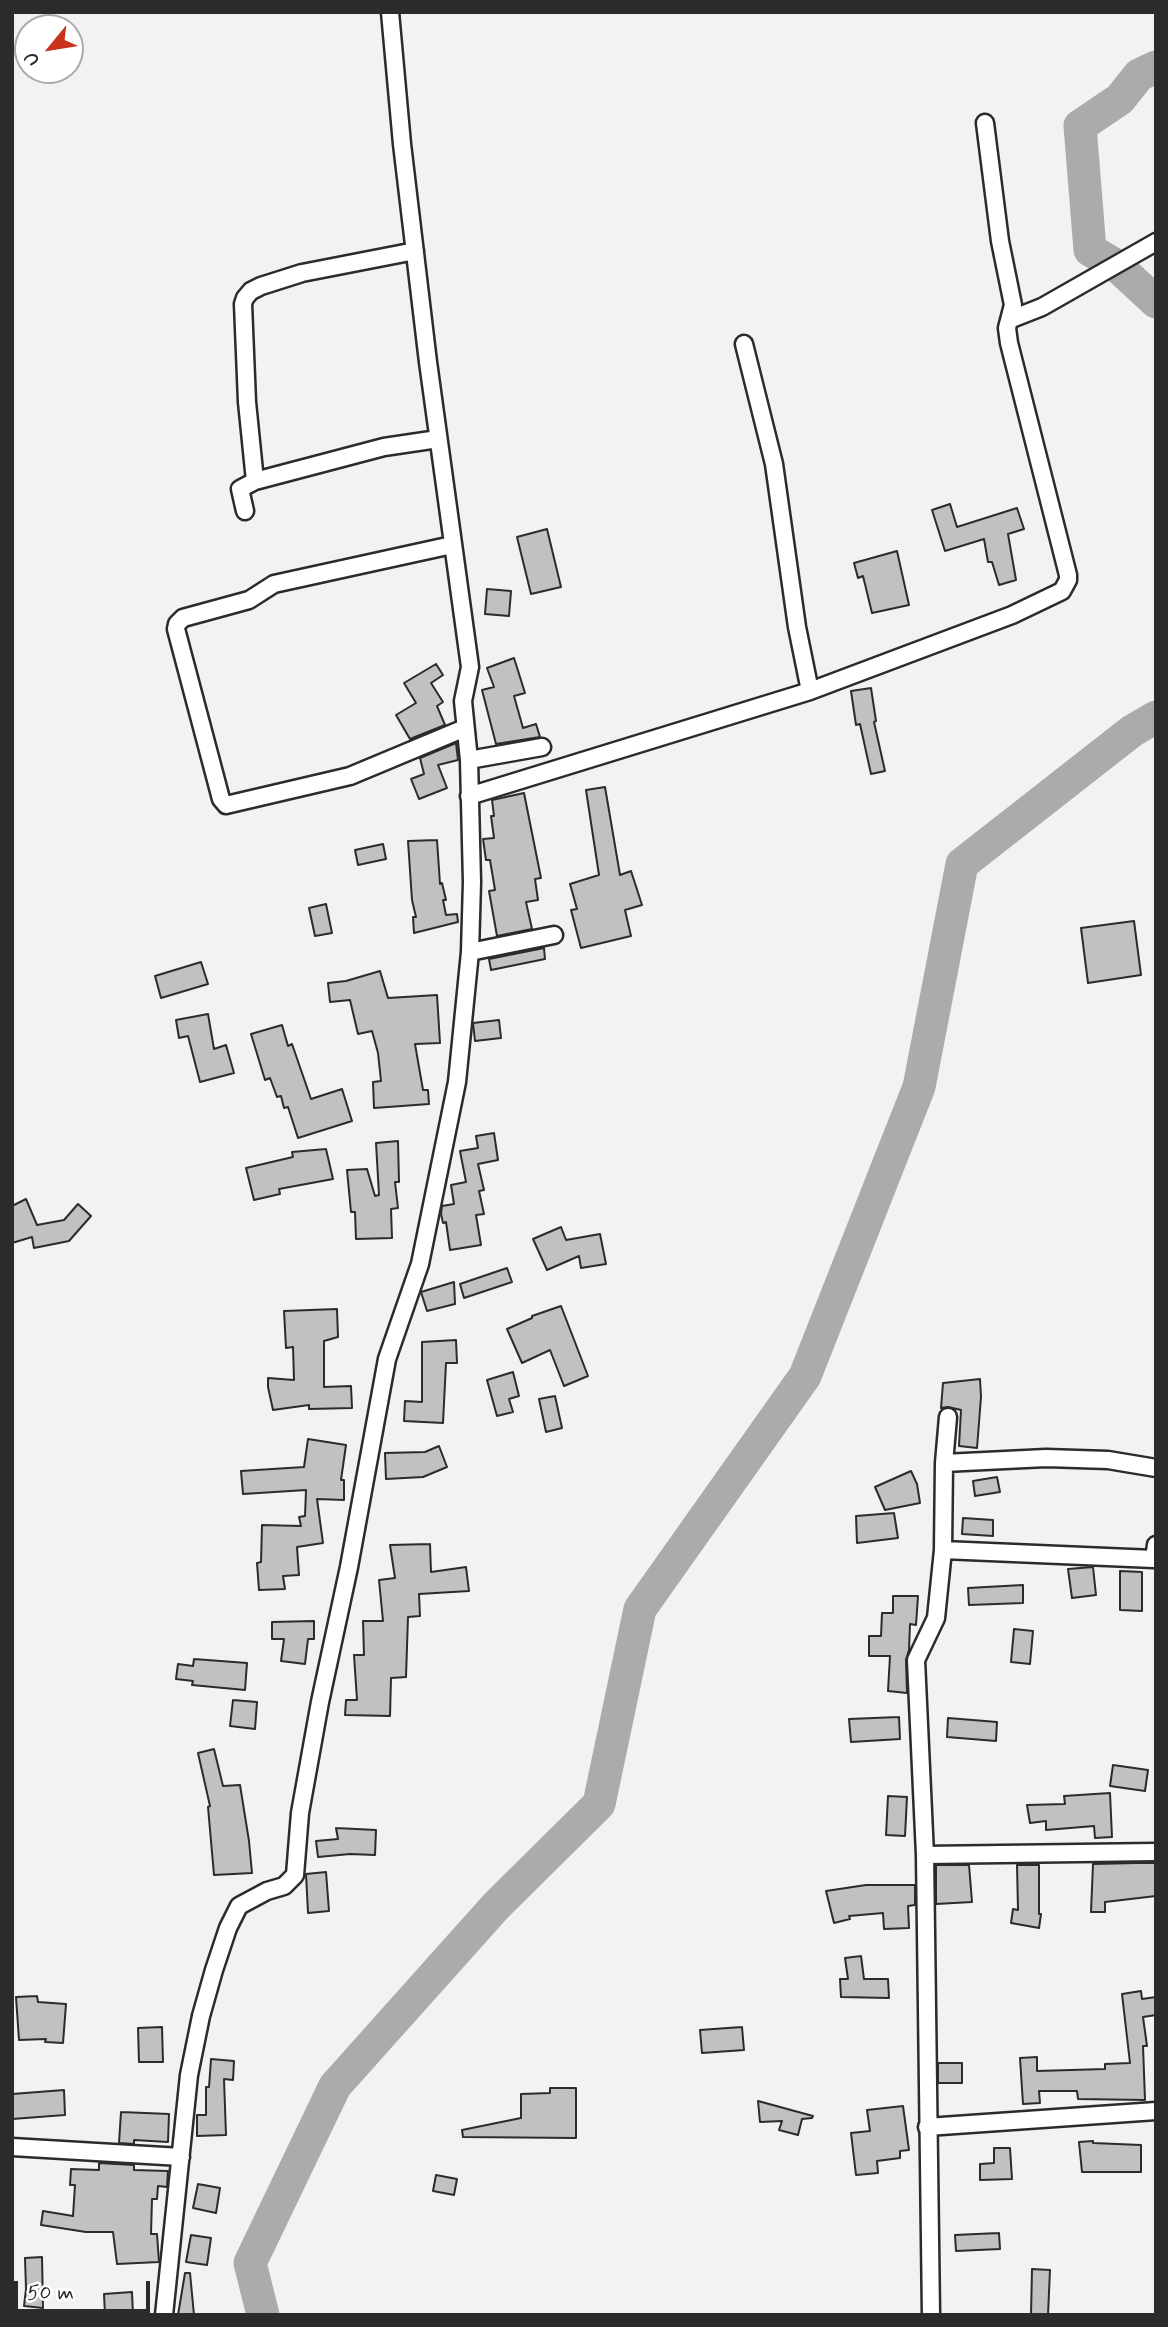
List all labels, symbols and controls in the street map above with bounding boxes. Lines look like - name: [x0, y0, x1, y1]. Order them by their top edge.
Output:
- north arrow: [14, 14, 84, 84]
- text: U: [18, 47, 46, 70]
- scale bar: [18, 2268, 154, 2312]
- text: 50 m: [27, 2279, 74, 2307]

